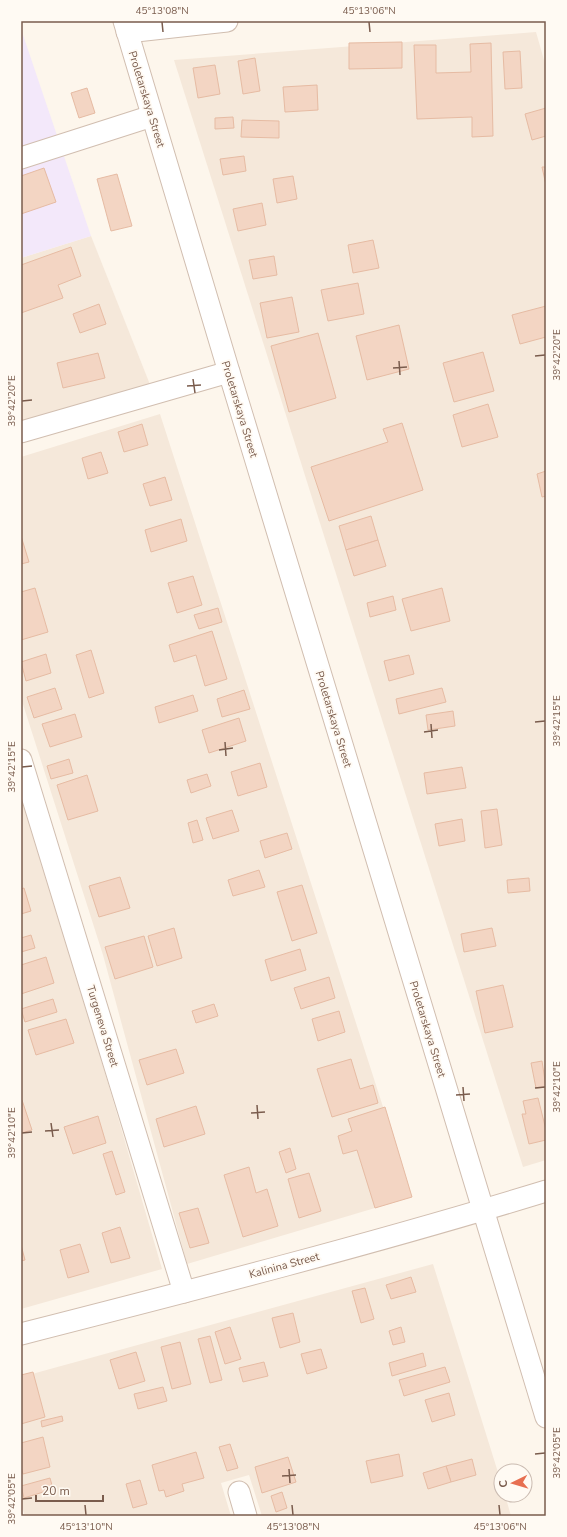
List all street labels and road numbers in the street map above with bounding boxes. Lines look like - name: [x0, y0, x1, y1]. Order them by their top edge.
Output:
- street label: Proletarskaya Street: [125, 49, 168, 149]
- street label: Proletarskaya Street: [218, 359, 261, 459]
- street label: Proletarskaya Street: [312, 669, 355, 769]
- street label: Proletarskaya Street: [406, 979, 449, 1079]
- street label: Turgeneva Street: [83, 984, 122, 1069]
- street label: Kalinina Street: [247, 1249, 321, 1282]

